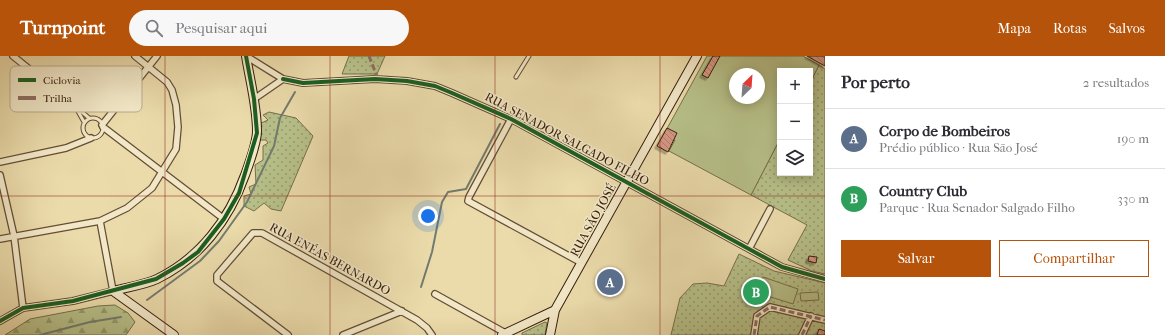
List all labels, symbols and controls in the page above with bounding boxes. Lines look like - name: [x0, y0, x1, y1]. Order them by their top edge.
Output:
- search box: [129, 10, 409, 46]
- text: Turnpoint: [20, 17, 105, 39]
- icon: search: [143, 17, 165, 39]
- text: Pesquisar aqui: [175, 19, 267, 37]
- text: Mapa: [998, 20, 1031, 37]
- text: Rotas: [1053, 20, 1087, 37]
- text: Salvos: [1109, 20, 1145, 37]
- legend: [10, 66, 142, 112]
- north arrow: [729, 68, 765, 104]
- map controls: [777, 68, 813, 176]
- button: +: [777, 68, 813, 104]
- text: Por perto: [841, 72, 910, 92]
- text: Ciclovia: [43, 74, 81, 87]
- text: 2 resultados: [1083, 75, 1149, 90]
- street label: RUA SENADOR SALGADO FILHO: [483, 90, 651, 188]
- text: Trilha: [43, 92, 73, 105]
- button: −: [777, 104, 813, 140]
- text: Corpo de Bombeiros: [879, 122, 1010, 140]
- text: A: [850, 131, 858, 146]
- text: 190 m: [1117, 131, 1149, 146]
- button: layers: [777, 140, 813, 176]
- text: Prédio público · Rua São José: [879, 140, 1038, 155]
- street label: RUA SÃO JOSÉ: [566, 181, 619, 259]
- text: Country Club: [879, 182, 967, 200]
- text: B: [850, 191, 858, 206]
- text: 330 m: [1118, 191, 1149, 206]
- text: Parque · Rua Senador Salgado Filho: [879, 200, 1075, 215]
- your location: [418, 206, 438, 226]
- street label: RUA ENÉAS BERNARDO: [267, 219, 393, 298]
- button: Salvar: [841, 240, 991, 277]
- button: Compartilhar: [999, 240, 1149, 277]
- pin: A: [597, 267, 623, 297]
- pin: B: [743, 277, 769, 307]

